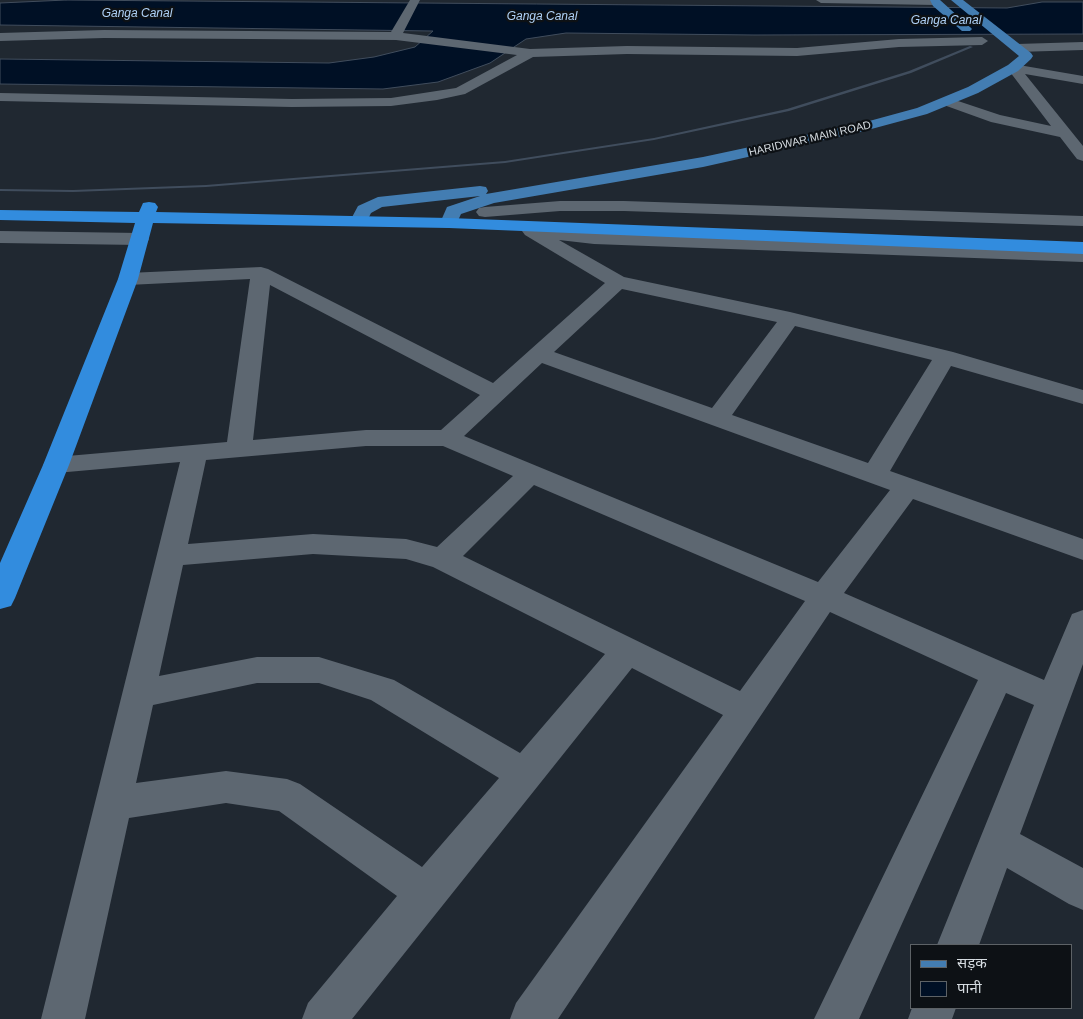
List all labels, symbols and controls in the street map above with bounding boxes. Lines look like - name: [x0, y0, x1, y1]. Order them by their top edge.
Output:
- water label: Ganga Canal: [102, 7, 172, 21]
- water label: Ganga Canal: [507, 10, 577, 24]
- water label: Ganga Canal: [911, 14, 981, 28]
- street label: HARIDWAR MAIN ROAD: [748, 119, 872, 159]
- legend: [910, 944, 1073, 1009]
- text: सड़क: [957, 954, 987, 971]
- text: पानी: [957, 979, 982, 996]

